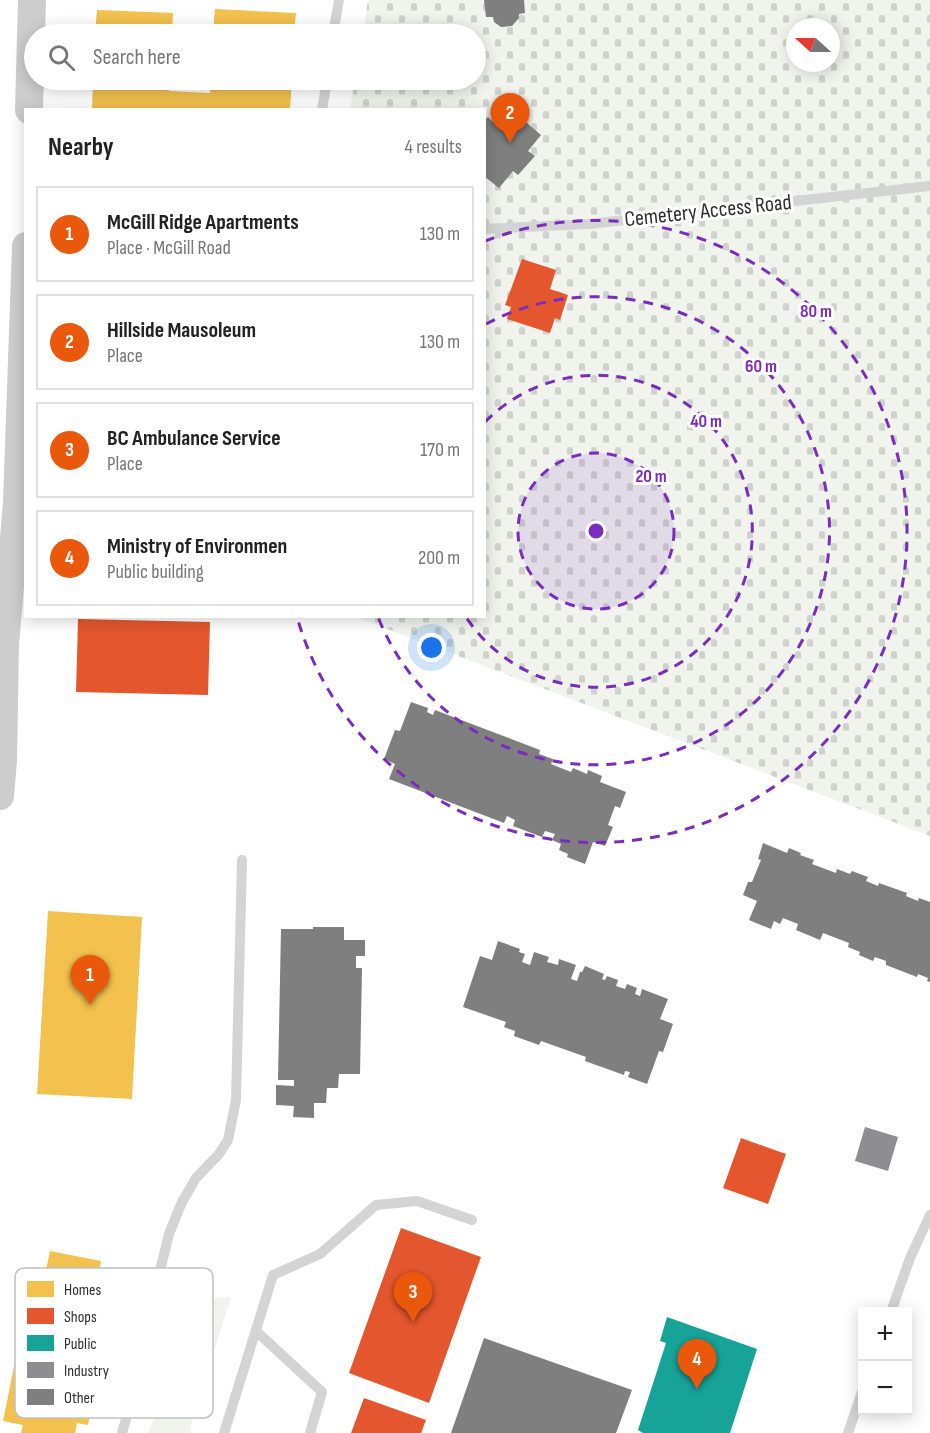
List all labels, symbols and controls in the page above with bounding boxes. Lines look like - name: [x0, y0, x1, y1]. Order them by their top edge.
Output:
- north arrow: [786, 18, 840, 72]
- search box: [24, 24, 486, 90]
- icon: search: [45, 41, 78, 74]
- text: Search here: [93, 44, 180, 71]
- pin: 2: [490, 94, 530, 143]
- text: Nearby: [48, 132, 114, 163]
- text: 4 results: [405, 135, 462, 159]
- street label: Cemetery Access Road: [623, 189, 793, 233]
- text: McGill Ridge Apartments: [107, 209, 299, 236]
- text: 1: [66, 222, 73, 246]
- text: 130 m: [420, 222, 460, 246]
- text: Place · McGill Road: [107, 236, 231, 260]
- text: 80 m: [800, 301, 832, 322]
- text: Hillside Mausoleum: [107, 317, 256, 344]
- text: 2: [65, 330, 74, 354]
- text: 130 m: [420, 330, 460, 354]
- text: Place: [107, 344, 143, 368]
- text: 60 m: [745, 356, 777, 377]
- text: 40 m: [690, 411, 722, 432]
- text: BC Ambulance Service: [107, 425, 281, 452]
- text: 3: [65, 438, 74, 462]
- text: 170 m: [420, 438, 460, 462]
- text: Place: [107, 452, 143, 476]
- text: 20 m: [635, 466, 667, 487]
- centre of rings: [586, 521, 606, 541]
- text: Ministry of Environmen: [107, 533, 287, 560]
- text: 4: [65, 546, 74, 570]
- text: 200 m: [418, 546, 460, 570]
- text: Public building: [107, 560, 204, 584]
- your location: [417, 633, 446, 662]
- pin: 1: [70, 956, 110, 1005]
- legend: [15, 1268, 213, 1418]
- pin: 3: [394, 1272, 432, 1322]
- text: Homes: [64, 1281, 101, 1300]
- map controls: [858, 1307, 912, 1415]
- button: +: [858, 1307, 912, 1361]
- text: Shops: [64, 1308, 97, 1327]
- text: Public: [64, 1335, 97, 1354]
- pin: 4: [678, 1340, 716, 1389]
- button: −: [858, 1361, 912, 1415]
- text: Industry: [64, 1362, 109, 1381]
- text: Other: [64, 1389, 95, 1408]

